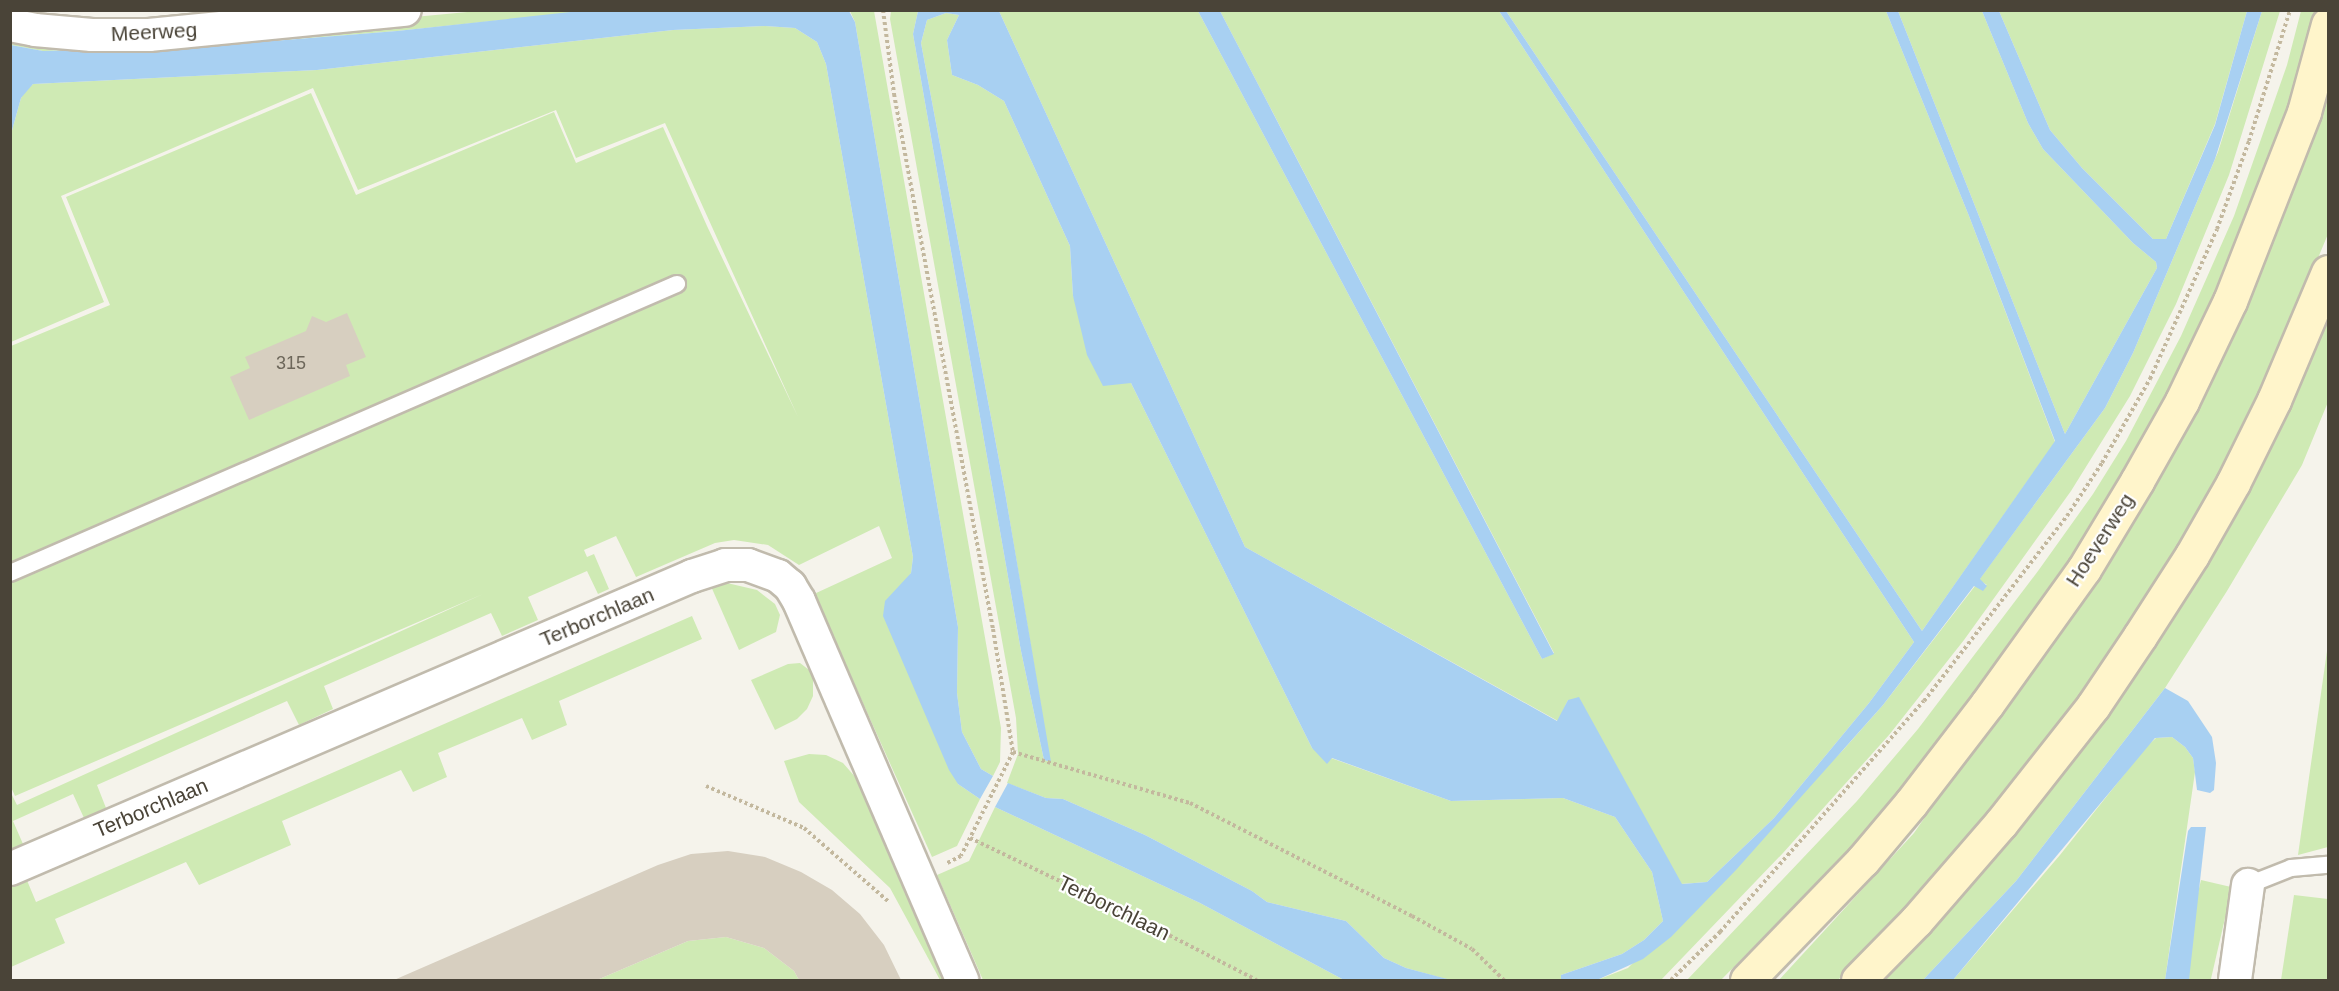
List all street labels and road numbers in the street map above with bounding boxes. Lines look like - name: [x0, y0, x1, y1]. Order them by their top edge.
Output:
- street label: Meerweg: [110, 17, 198, 47]
- street label: Hoeverweg: [2061, 489, 2139, 591]
- street label: Terborchlaan: [536, 582, 658, 652]
- street label: Terborchlaan: [90, 773, 212, 843]
- street label: Terborchlaan: [1054, 870, 1174, 946]

